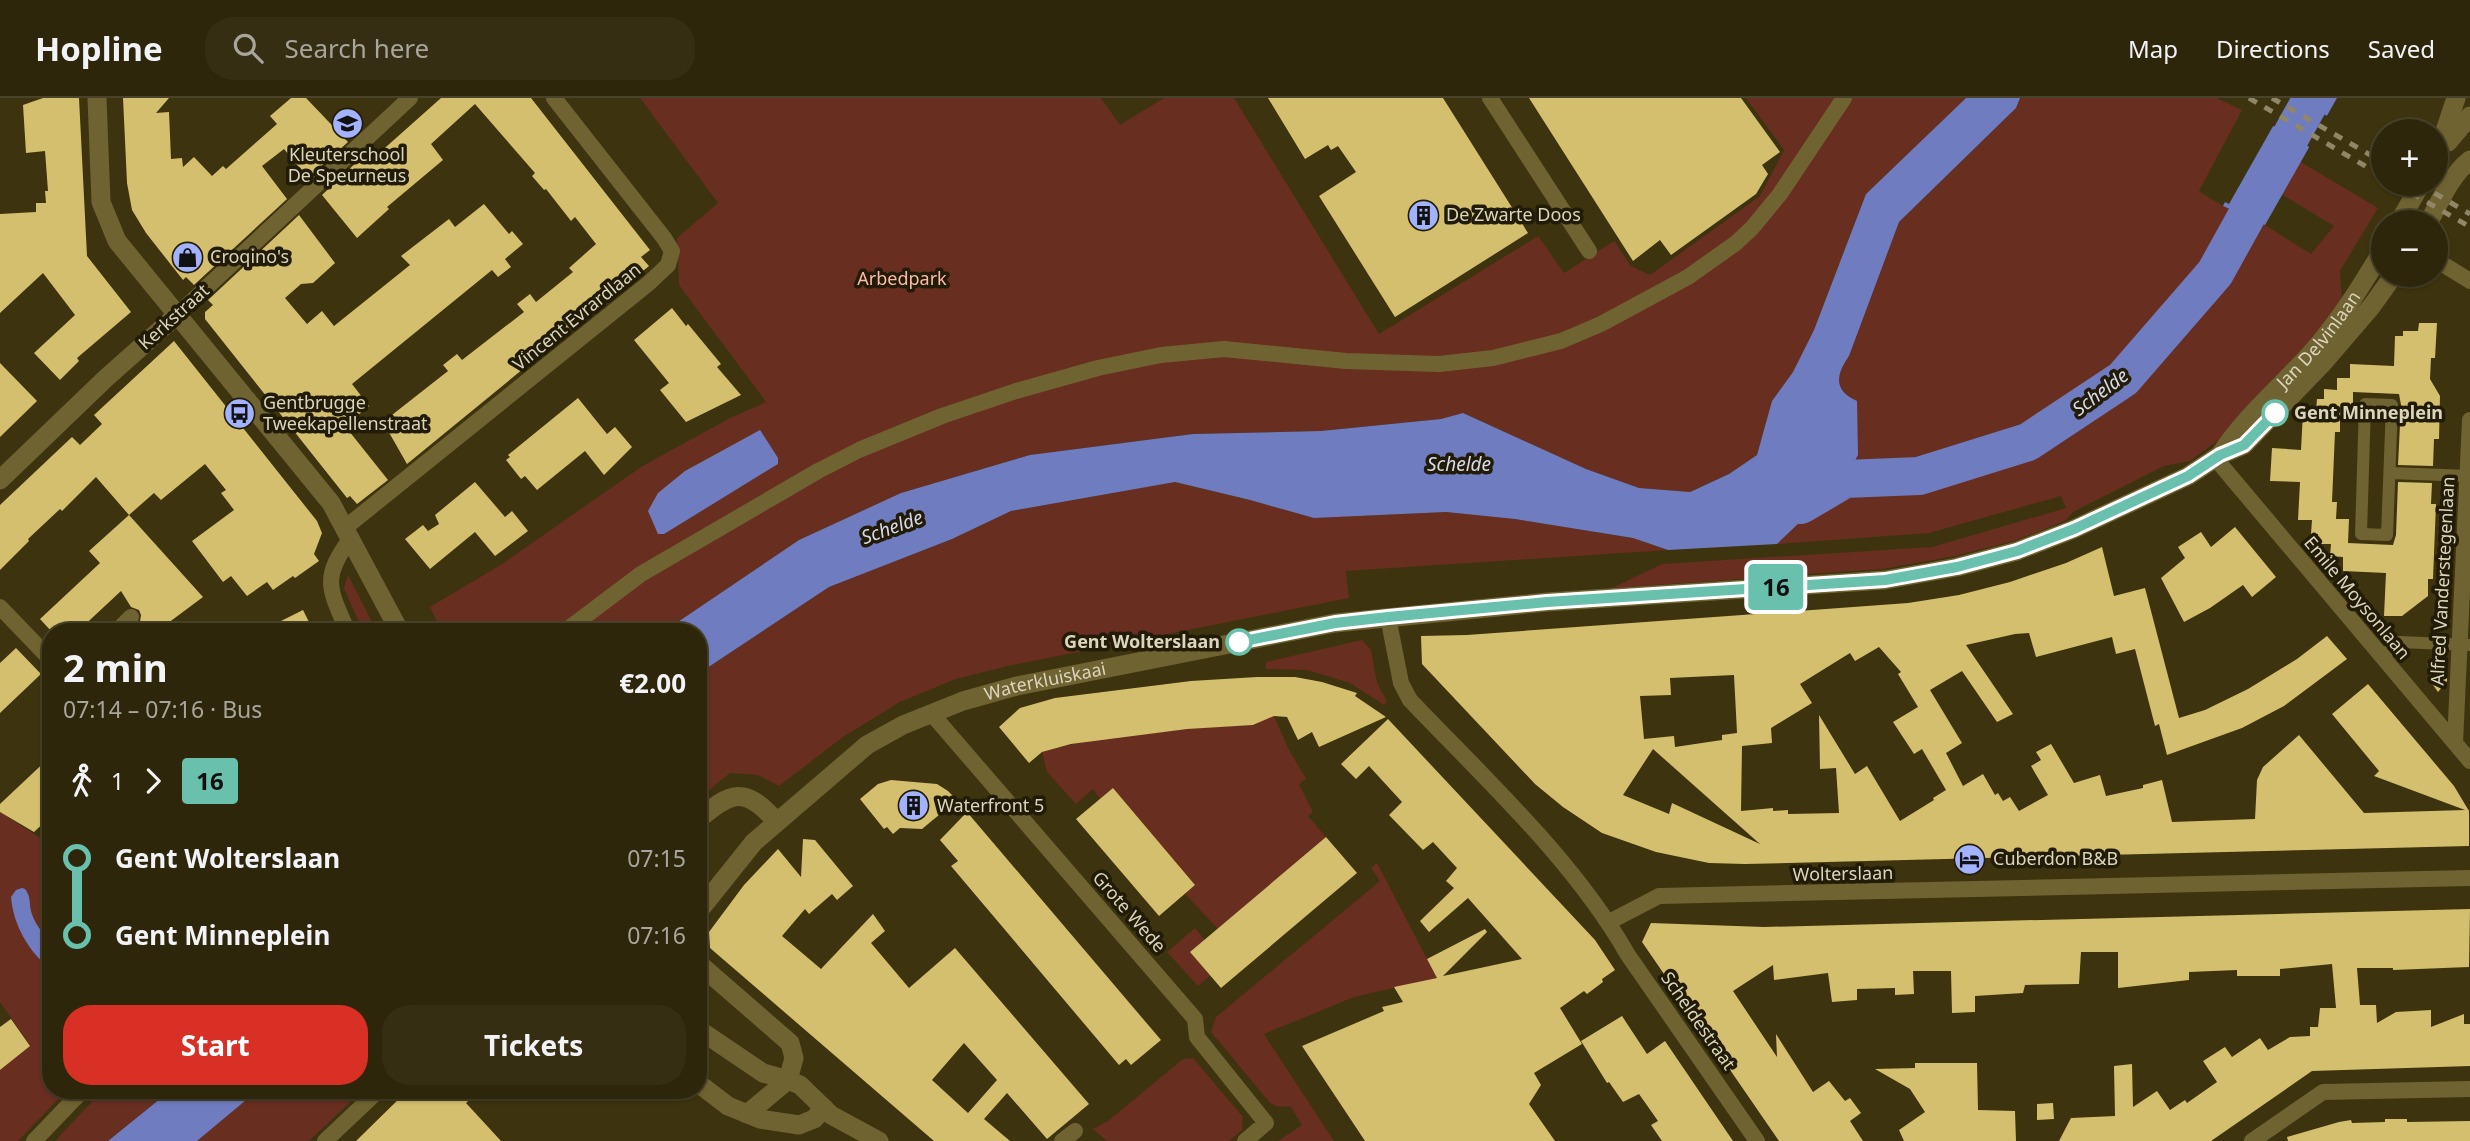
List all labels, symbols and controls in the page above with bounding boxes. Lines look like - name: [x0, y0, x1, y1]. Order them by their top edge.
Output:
- search box: [205, 17, 695, 80]
- text: Hopline: [35, 26, 163, 71]
- icon: search: [229, 29, 267, 67]
- text: Search here: [285, 30, 429, 66]
- text: Map: [2128, 32, 2178, 65]
- text: Directions: [2216, 32, 2330, 65]
- text: Saved: [2368, 32, 2435, 65]
- school or university icon: Kleuterschool De Speurneus: [330, 107, 364, 141]
- map controls: [2371, 119, 2448, 287]
- button: +: [2371, 119, 2448, 196]
- place label: Kleuterschool De Speurneus: [288, 142, 406, 187]
- building icon: De Zwarte Doos: [1406, 198, 1440, 232]
- place label: De Zwarte Doos: [1446, 202, 1581, 226]
- button: −: [2371, 210, 2448, 287]
- shop icon: Croqino's: [170, 240, 204, 274]
- place label: Croqino's: [210, 244, 289, 268]
- street label: Vincent Evrardlaan: [507, 257, 645, 375]
- park label: Arbedpark: [857, 266, 947, 290]
- street label: Kerkstraat: [133, 278, 214, 354]
- street label: Jan Delvinlaan: [2269, 286, 2365, 395]
- water label: Schelde: [2067, 362, 2133, 422]
- place label: Gentbrugge Tweekapellenstraat: [263, 390, 428, 435]
- bus stop icon: Gentbrugge Tweekapellenstraat: [223, 396, 257, 430]
- marker: Gent Minneplein: [2262, 400, 2288, 426]
- place label: Gent Minneplein: [2294, 400, 2443, 424]
- water label: Schelde: [1427, 451, 1491, 477]
- street label: Alfred Vanderstegenlaan: [2425, 476, 2459, 686]
- water label: Schelde: [857, 504, 927, 550]
- street label: Emile Moysonlaan: [2299, 531, 2416, 664]
- line badge: 16: [1744, 564, 1808, 610]
- text: 16: [1762, 570, 1790, 603]
- place label: Gent Wolterslaan: [1064, 629, 1220, 653]
- marker: Gent Wolterslaan: [1226, 629, 1252, 655]
- text: 2 min: [63, 641, 168, 693]
- street label: Waterkluiskaai: [981, 656, 1108, 706]
- text: €2.00: [619, 665, 686, 701]
- text: 07:14 – 07:16 · Bus: [63, 693, 262, 725]
- icon: walk: [63, 762, 101, 800]
- icon: forward: [134, 762, 172, 800]
- text: 16: [196, 764, 224, 797]
- text: 1: [111, 765, 124, 797]
- building icon: Waterfront 5: [897, 789, 931, 823]
- place label: Waterfront 5: [937, 793, 1044, 817]
- text: Gent Wolterslaan: [115, 840, 340, 876]
- text: 07:15: [627, 842, 686, 874]
- hotel icon: Cuberdon B&B: [1953, 842, 1987, 876]
- place label: Cuberdon B&B: [1993, 846, 2118, 870]
- street label: Wolterslaan: [1792, 860, 1893, 886]
- street label: Grote Wede: [1088, 866, 1172, 957]
- text: Gent Minneplein: [115, 917, 330, 953]
- text: 07:16: [627, 919, 686, 951]
- street label: Scheldestraat: [1656, 967, 1742, 1075]
- button: Start: [63, 1005, 368, 1085]
- button: Tickets: [382, 1005, 686, 1085]

